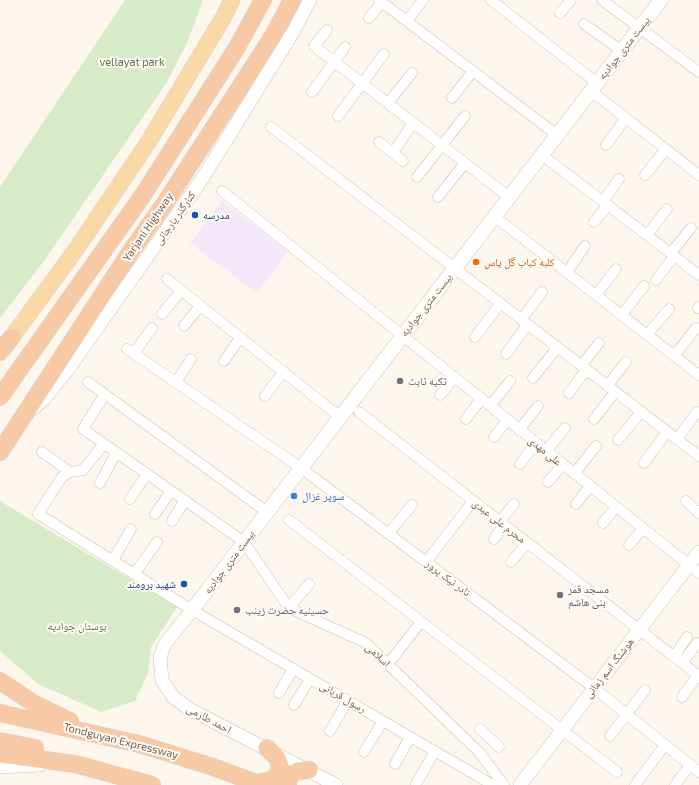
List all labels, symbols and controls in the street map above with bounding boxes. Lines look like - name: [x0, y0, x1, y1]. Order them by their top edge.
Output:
- street label: بیست متری جوادیه: [595, 14, 653, 82]
- park label: vellayat park: [99, 55, 165, 69]
- street label: کنارگذر یارجانی: [152, 189, 198, 247]
- street label: Yarjani Highway: [120, 190, 176, 264]
- place label: مدرسه: [203, 208, 230, 222]
- marker: مدرسه: [190, 210, 200, 220]
- place label: کلبه کباب گل یاس: [484, 255, 555, 269]
- marker: کلبه کباب گل یاس: [471, 257, 481, 267]
- street label: بیست متری جوادیه: [397, 271, 455, 339]
- place label: تکیه ثابت: [408, 374, 447, 388]
- marker: تکیه ثابت: [395, 376, 405, 386]
- street label: علی مهدی: [526, 433, 564, 469]
- place label: سوپر غزال: [302, 489, 344, 503]
- marker: سوپر غزال: [289, 491, 299, 501]
- street label: محرم علی عبدی: [470, 496, 528, 546]
- street label: بیست متری جوادیه: [201, 528, 257, 596]
- street label: نادر نیک پرور: [423, 557, 473, 599]
- place label: شهید برومند: [127, 577, 176, 591]
- marker: شهید برومند: [179, 579, 189, 589]
- place label: مسجد قمر بنی هاشم: [568, 582, 609, 608]
- marker: مسجد قمر بنی هاشم: [555, 590, 565, 600]
- place label: حسینیه حضرت زینب: [245, 603, 329, 617]
- marker: حسینیه حضرت زینب: [232, 605, 242, 615]
- park label: بوستان جوادیه: [47, 619, 107, 633]
- street label: هوشنگ اسم زمانی: [581, 635, 637, 701]
- street label: اسلامی: [363, 640, 393, 670]
- street label: رسول قربانی: [318, 679, 368, 715]
- street label: احمد طارمی: [184, 702, 234, 736]
- street label: Tondguyan Expressway: [62, 720, 180, 762]

